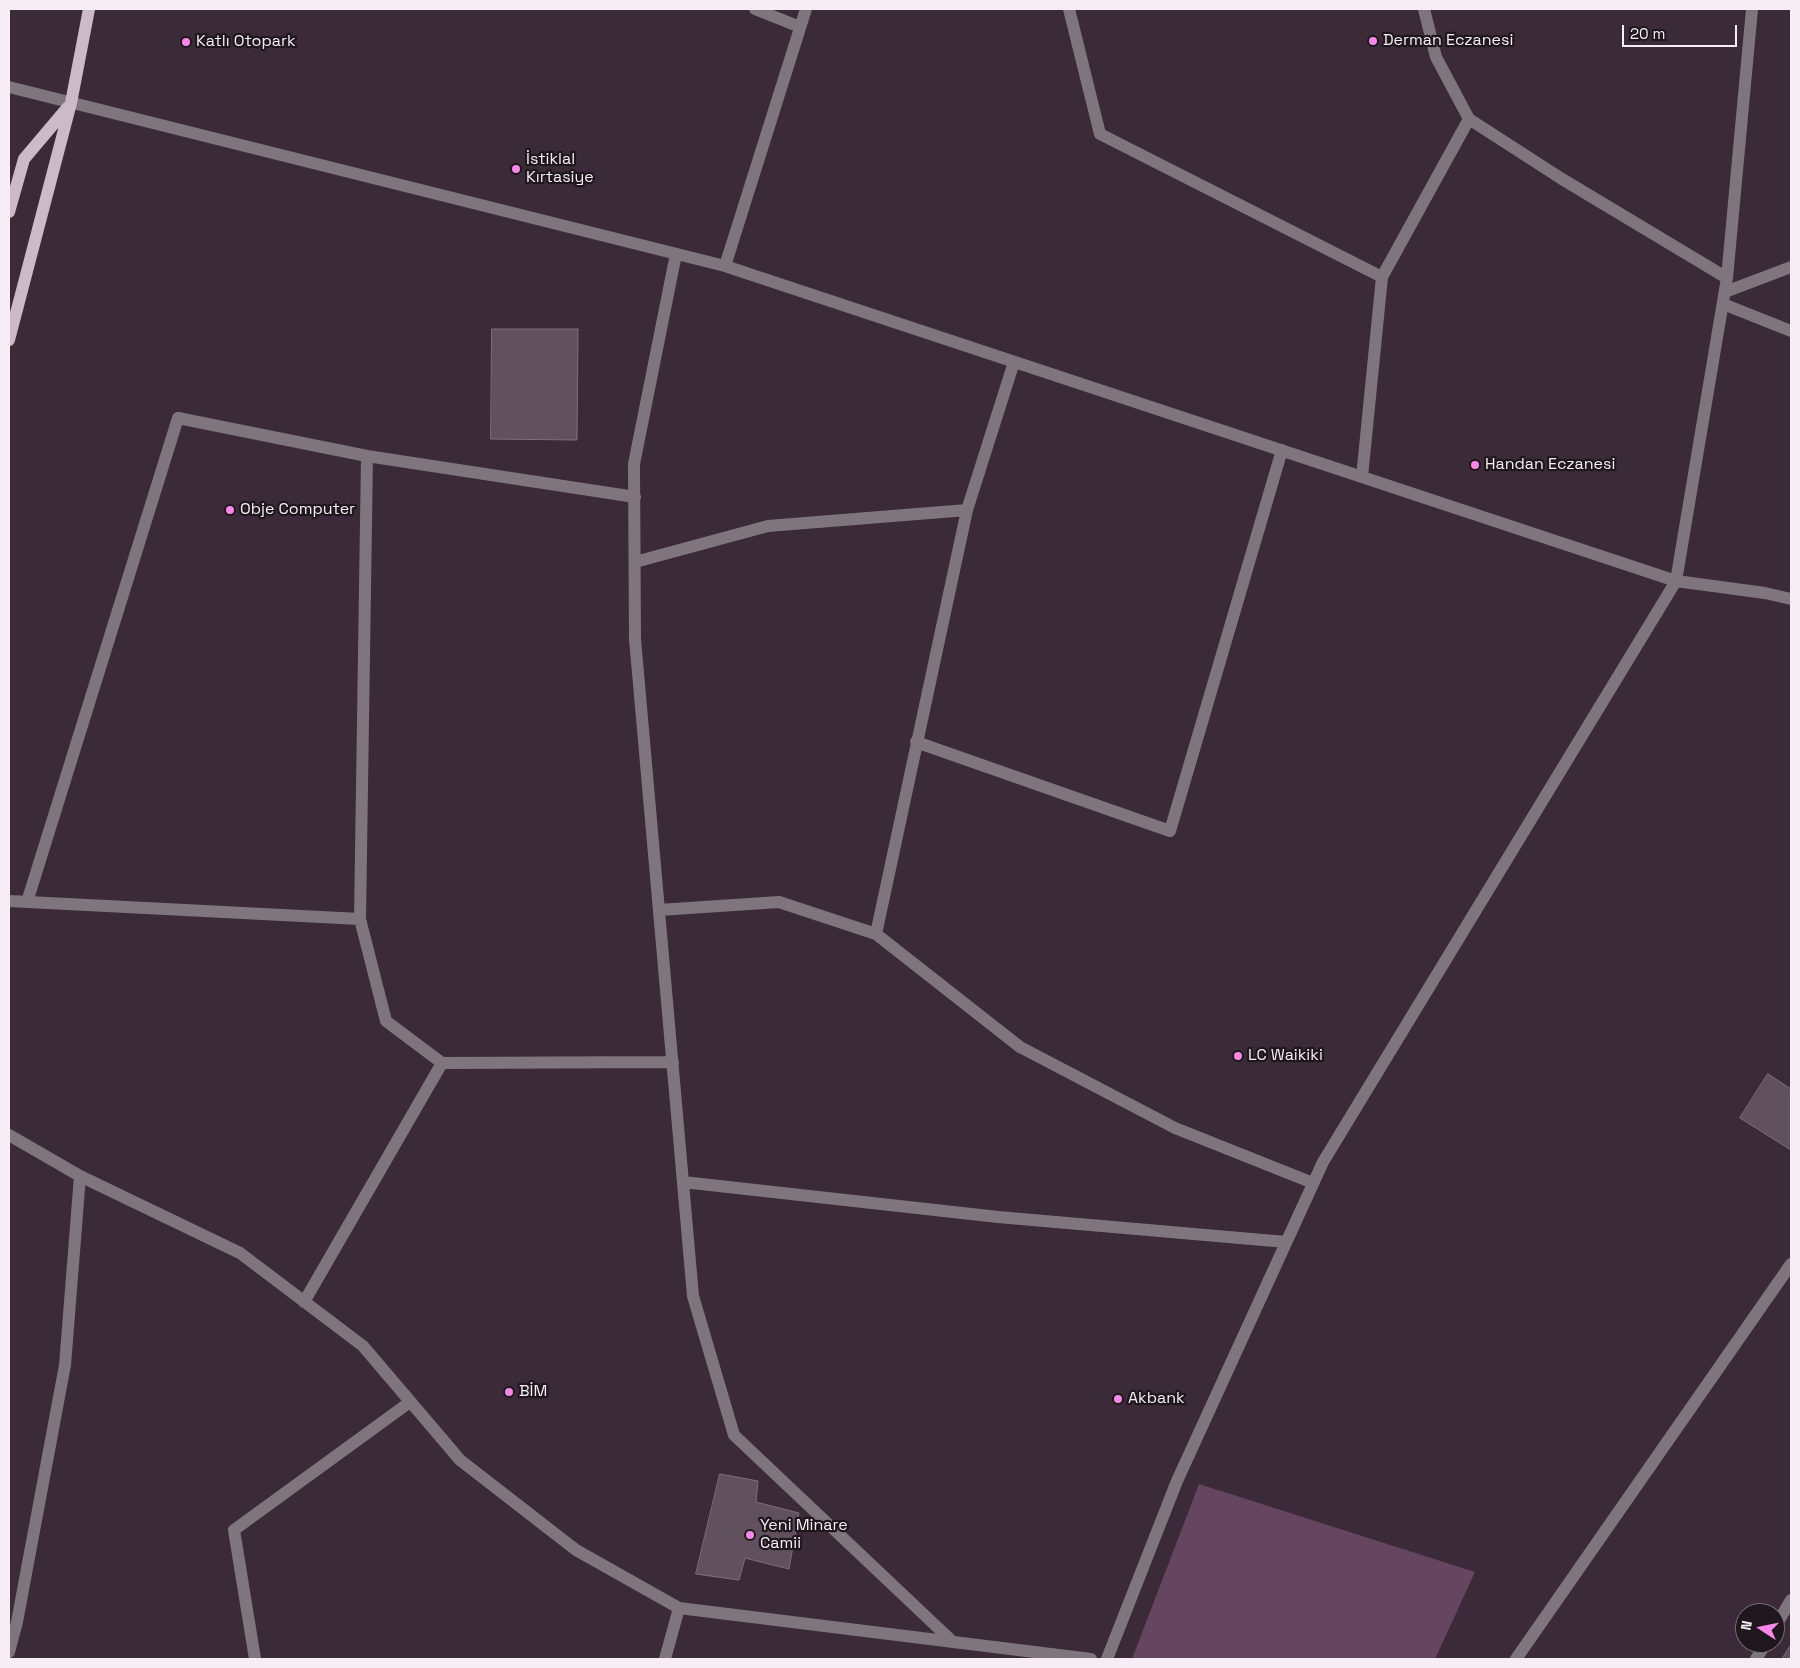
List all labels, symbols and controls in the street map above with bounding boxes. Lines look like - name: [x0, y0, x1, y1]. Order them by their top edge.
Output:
- scale bar: [1625, 15, 1740, 47]
- text: 20 m: [1630, 24, 1665, 43]
- place label: Derman Eczanesi: [1383, 31, 1513, 51]
- place label: Katlı Otopark: [196, 32, 296, 52]
- marker: Derman Eczanesi: [1367, 35, 1379, 47]
- marker: Katlı Otopark: [180, 36, 192, 48]
- place label: İstiklal Kırtasiye: [526, 150, 594, 188]
- marker: İstiklal Kırtasiye: [510, 163, 522, 175]
- place label: Handan Eczanesi: [1485, 455, 1615, 475]
- marker: Handan Eczanesi: [1469, 459, 1481, 471]
- place label: Obje Computer: [240, 500, 355, 520]
- marker: Obje Computer: [224, 504, 236, 516]
- place label: LC Waikiki: [1248, 1046, 1323, 1066]
- marker: LC Waikiki: [1232, 1050, 1244, 1062]
- place label: BİM: [519, 1382, 547, 1402]
- marker: BİM: [503, 1386, 515, 1398]
- place label: Akbank: [1128, 1389, 1185, 1409]
- marker: Akbank: [1112, 1393, 1124, 1405]
- place label: Yeni Minare Camii: [760, 1516, 848, 1554]
- marker: Yeni Minare Camii: [744, 1529, 756, 1541]
- north arrow: [1735, 1603, 1785, 1653]
- text: N: [1737, 1619, 1756, 1632]

